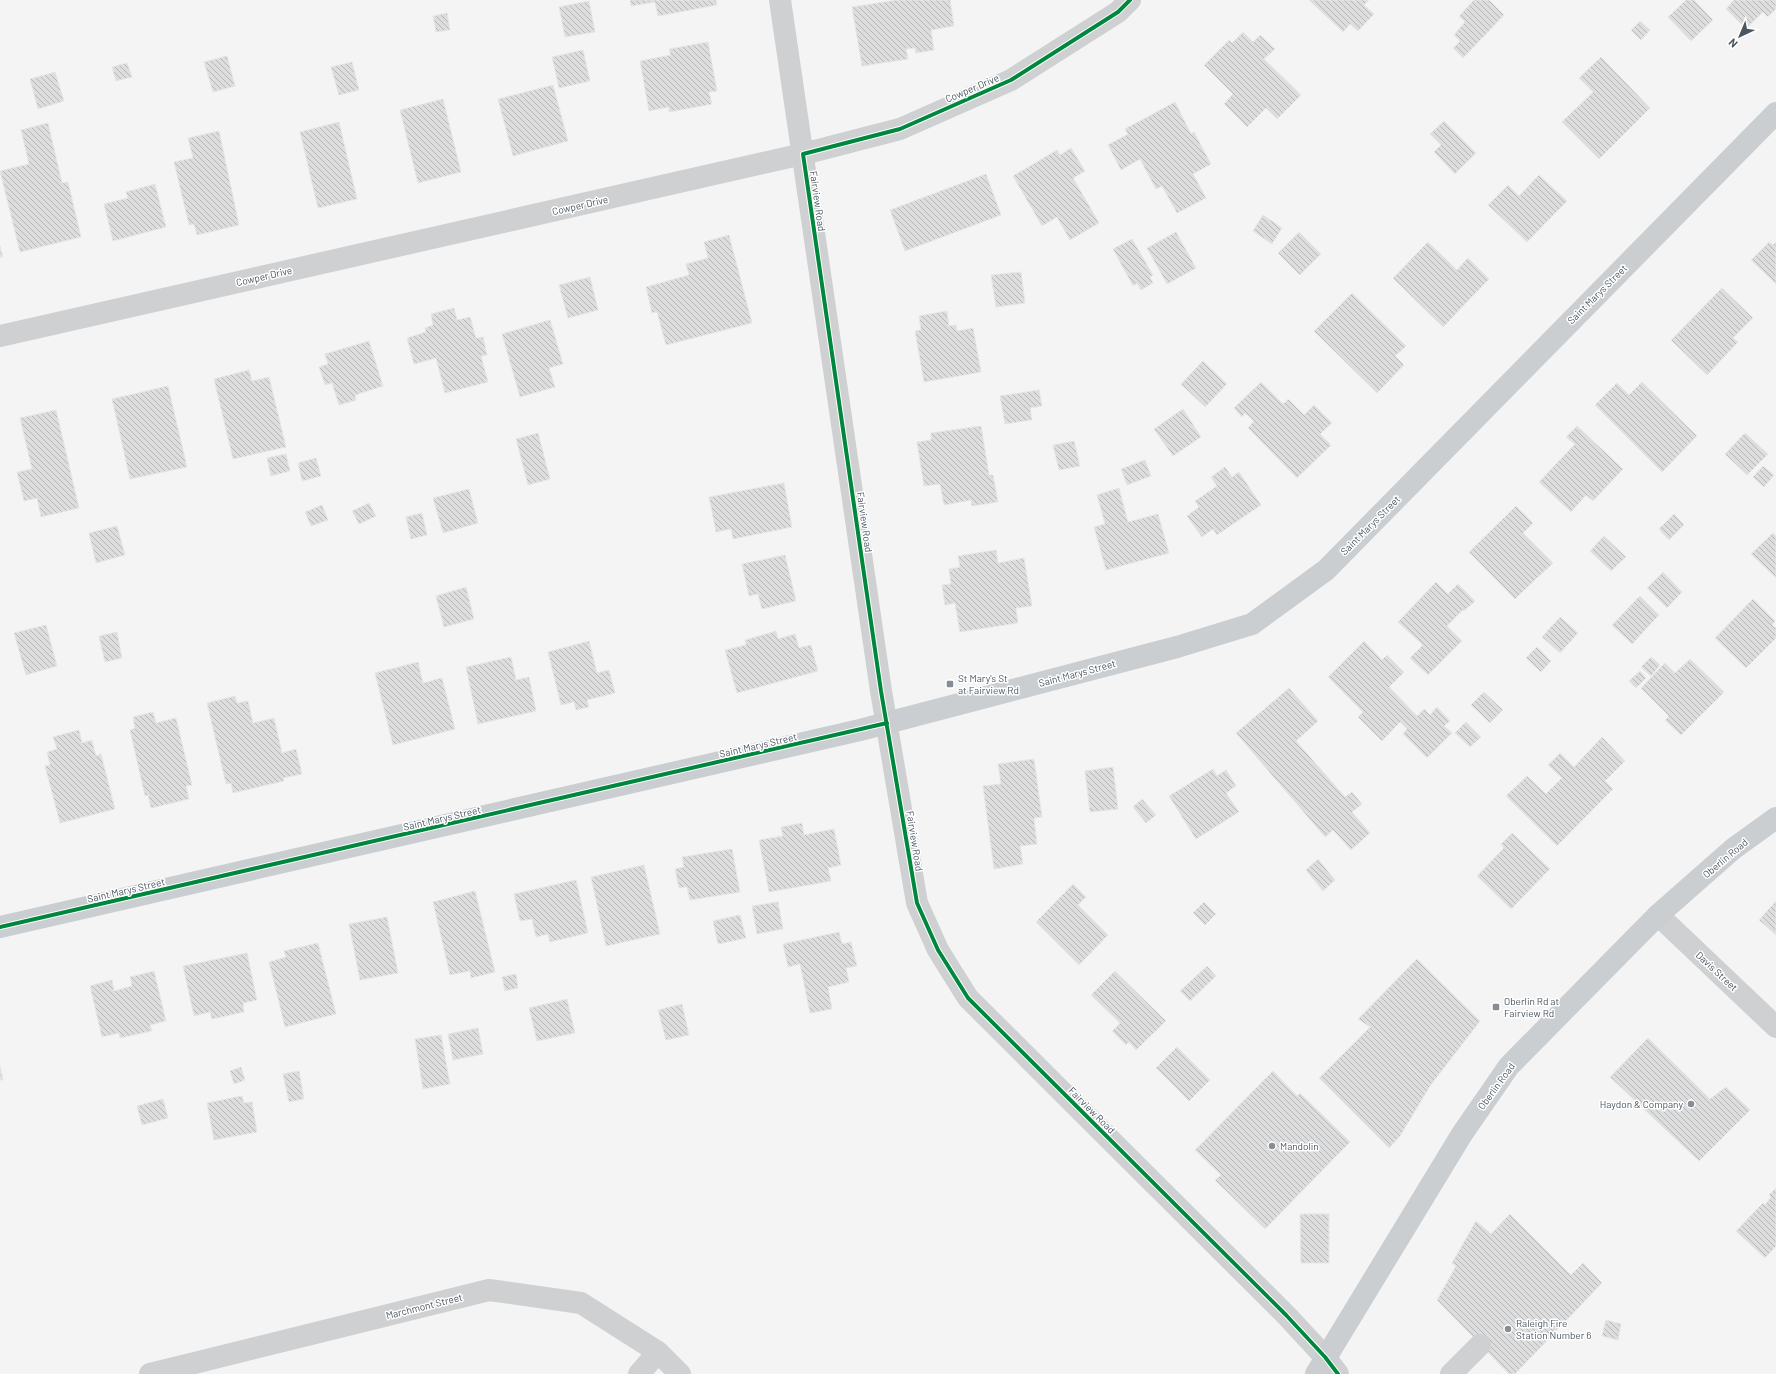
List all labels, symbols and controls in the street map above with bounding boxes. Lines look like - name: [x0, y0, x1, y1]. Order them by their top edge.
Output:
- north arrow: [1720, 16, 1760, 56]
- text: N: [1726, 36, 1740, 51]
- street label: Cowper Drive: [943, 71, 1001, 105]
- street label: Fairview Road: [808, 170, 828, 232]
- street label: Cowper Drive: [551, 193, 609, 217]
- street label: Saint Marys Street: [1565, 262, 1629, 326]
- street label: Cowper Drive: [235, 264, 293, 288]
- street label: Fairview Road: [855, 491, 875, 553]
- street label: Saint Marys Street: [1338, 493, 1402, 557]
- street label: Saint Marys Street: [1037, 657, 1117, 689]
- place label: St Mary's St at Fairview Rd: [958, 672, 1019, 696]
- marker: St Mary's St at Fairview Rd: [945, 679, 955, 689]
- street label: Saint Marys Street: [718, 730, 798, 760]
- street label: Saint Marys Street: [402, 803, 482, 833]
- street label: Fairview Road: [904, 810, 926, 872]
- street label: Oberlin Road: [1700, 836, 1750, 880]
- street label: Saint Marys Street: [86, 875, 166, 905]
- street label: Davis Street: [1694, 949, 1741, 994]
- place label: Oberlin Rd at Fairview Rd: [1504, 995, 1559, 1019]
- marker: Oberlin Rd at Fairview Rd: [1491, 1002, 1501, 1012]
- street label: Oberlin Road: [1475, 1060, 1517, 1112]
- street label: Fairview Road: [1066, 1084, 1118, 1136]
- place label: Haydon & Company: [1600, 1098, 1683, 1110]
- marker: Haydon & Company: [1686, 1099, 1696, 1109]
- place label: Mandolin: [1280, 1140, 1319, 1152]
- marker: Mandolin: [1267, 1141, 1277, 1151]
- street label: Marchmont Street: [385, 1291, 464, 1321]
- place label: Raleigh Fire Station Number 6: [1516, 1317, 1591, 1341]
- marker: Raleigh Fire Station Number 6: [1503, 1324, 1513, 1334]

